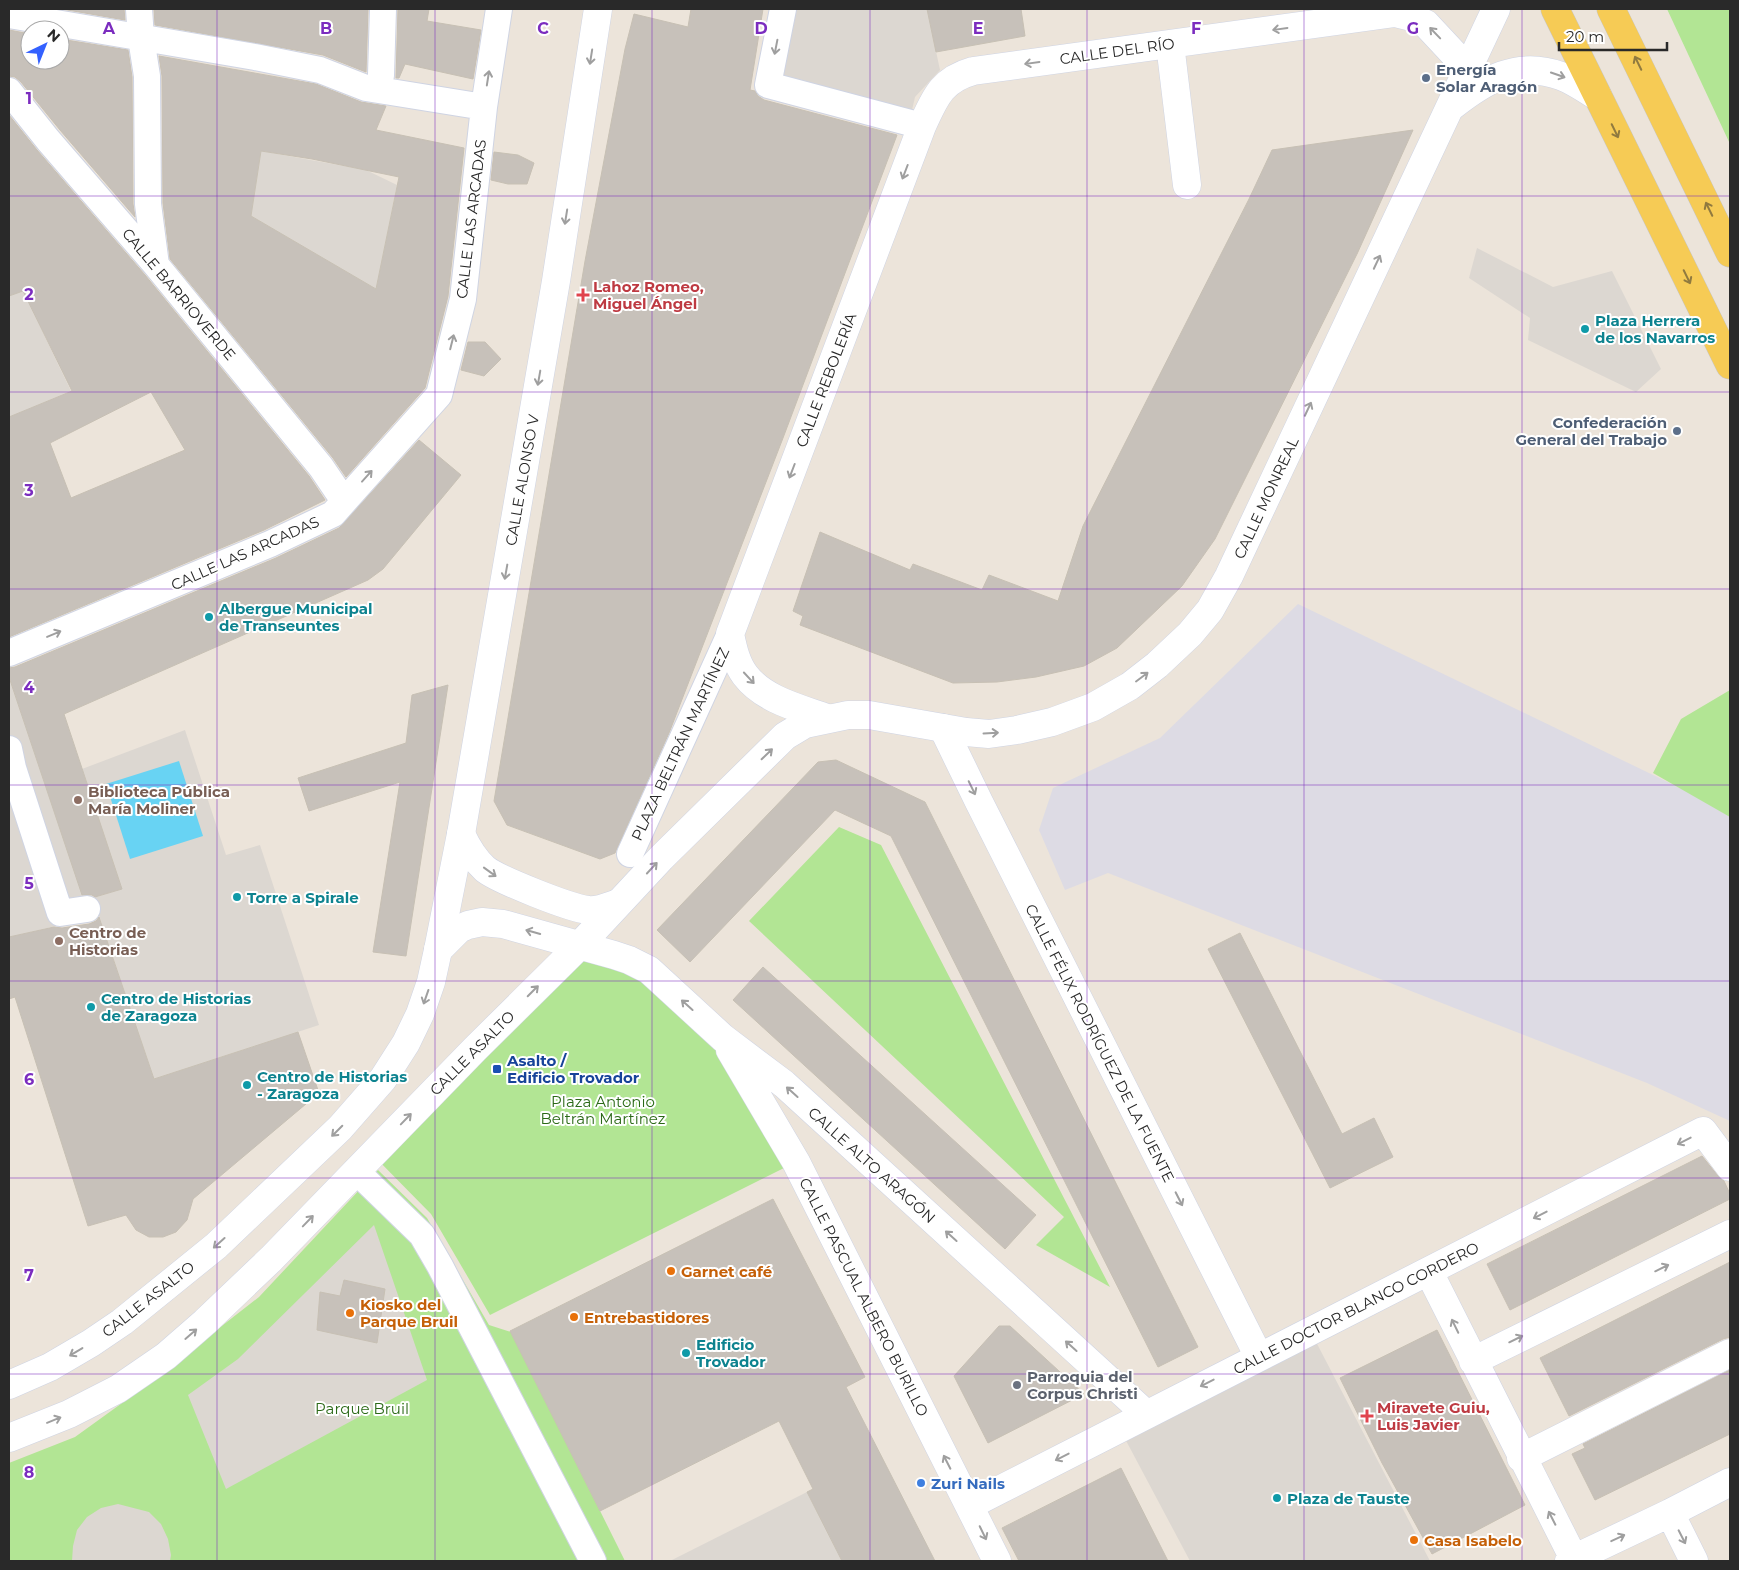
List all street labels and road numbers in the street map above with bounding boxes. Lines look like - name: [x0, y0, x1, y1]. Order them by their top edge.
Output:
- street label: CALLE DEL RÍO: [1058, 34, 1176, 68]
- street label: CALLE LAS ARCADAS: [452, 138, 490, 300]
- street label: CALLE BARRIOVERDE: [118, 224, 240, 364]
- street label: CALLE REBOLERÍA: [792, 310, 860, 450]
- street label: CALLE ALONSO V: [501, 412, 543, 547]
- street label: CALLE MONREAL: [1229, 434, 1303, 562]
- street label: CALLE LAS ARCADAS: [168, 512, 322, 594]
- street label: PLAZA BELTRÁN MARTÍNEZ: [627, 644, 733, 844]
- street label: CALLE FÉLIX RODRÍGUEZ DE LA FUENTE: [1021, 901, 1179, 1185]
- street label: CALLE ASALTO: [426, 1007, 518, 1099]
- street label: CALLE ALTO ARAGÓN: [804, 1103, 940, 1227]
- street label: CALLE PASCUAL ALBERO BURILLO: [795, 1174, 933, 1420]
- street label: CALLE DOCTOR BLANCO CORDERO: [1230, 1238, 1482, 1378]
- street label: CALLE ASALTO: [98, 1257, 198, 1341]

